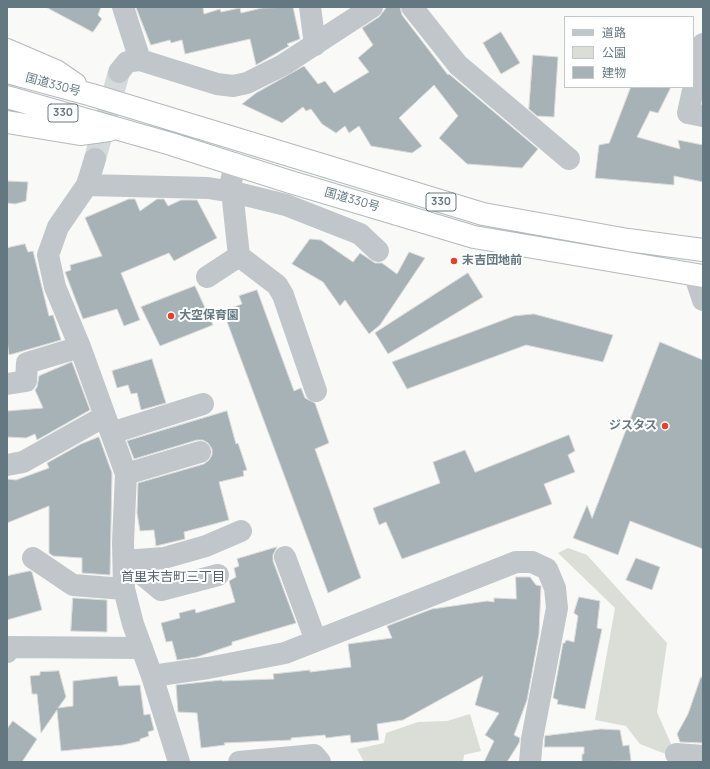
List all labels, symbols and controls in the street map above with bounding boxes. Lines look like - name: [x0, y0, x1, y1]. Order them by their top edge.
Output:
- legend: [564, 16, 694, 88]
- text: 道路: [602, 24, 626, 41]
- text: 公園: [602, 44, 626, 61]
- text: 建物: [602, 64, 626, 81]
- street label: 国道330号: [24, 71, 82, 99]
- road number: 330: [48, 104, 78, 122]
- street label: 国道330号: [323, 185, 381, 215]
- road number: 330: [426, 193, 456, 211]
- place label: 末吉団地前: [462, 254, 522, 268]
- marker: 末吉団地前: [449, 256, 459, 266]
- place label: 大空保育園: [179, 309, 239, 323]
- marker: 大空保育園: [166, 311, 176, 321]
- place label: ジスタス: [609, 419, 657, 433]
- marker: ジスタス: [660, 421, 670, 431]
- district label: 首里末吉町三丁目: [121, 569, 225, 585]

